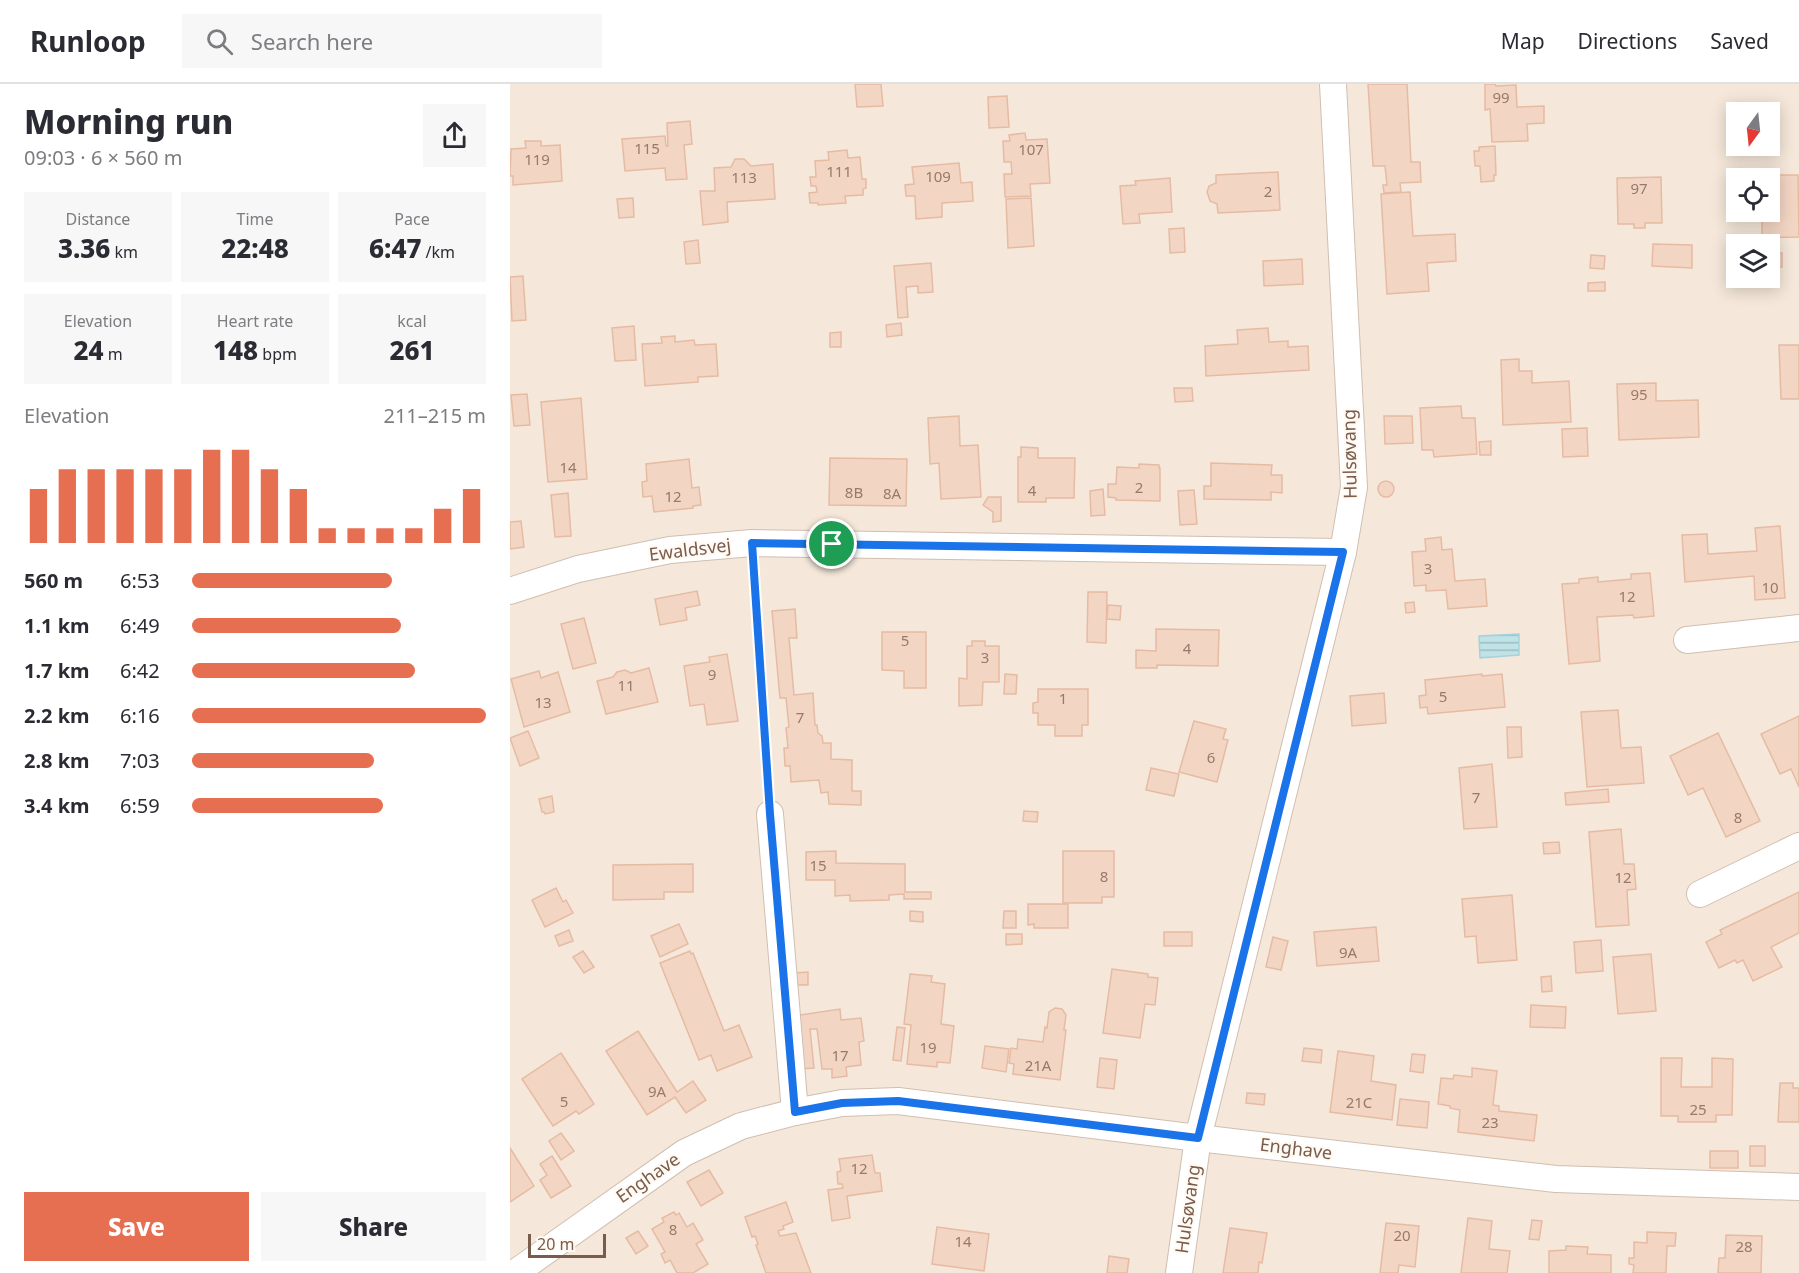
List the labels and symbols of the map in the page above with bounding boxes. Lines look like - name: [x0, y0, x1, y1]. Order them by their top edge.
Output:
- house number: 99: [1492, 87, 1510, 107]
- north arrow: [1726, 102, 1780, 156]
- house number: 115: [634, 138, 660, 158]
- house number: 107: [1018, 139, 1044, 159]
- house number: 119: [524, 149, 550, 169]
- house number: 111: [826, 161, 852, 181]
- house number: 109: [925, 166, 951, 186]
- house number: 113: [731, 167, 757, 187]
- house number: 97: [1630, 178, 1648, 198]
- house number: 2: [1264, 181, 1272, 201]
- house number: 95: [1630, 384, 1648, 404]
- street label: Hulsøvang: [1336, 409, 1362, 499]
- house number: 14: [559, 457, 577, 477]
- house number: 2: [1135, 477, 1143, 497]
- house number: 4: [1028, 480, 1037, 500]
- house number: 8B: [845, 482, 863, 502]
- house number: 8A: [883, 483, 901, 503]
- house number: 12: [664, 486, 682, 506]
- pin: [806, 518, 857, 569]
- street label: Ewaldsvej: [647, 532, 732, 566]
- house number: 3: [1424, 558, 1432, 578]
- house number: 10: [1761, 577, 1779, 597]
- house number: 12: [1618, 586, 1636, 606]
- house number: 5: [901, 630, 909, 650]
- house number: 4: [1183, 638, 1192, 658]
- house number: 3: [981, 647, 989, 667]
- house number: 9: [708, 664, 716, 684]
- house number: 11: [617, 675, 635, 695]
- house number: 5: [1439, 686, 1447, 706]
- house number: 1: [1059, 688, 1067, 708]
- house number: 13: [534, 692, 552, 712]
- house number: 7: [796, 707, 804, 727]
- house number: 6: [1207, 747, 1215, 767]
- house number: 7: [1472, 787, 1480, 807]
- house number: 8: [1734, 807, 1742, 827]
- house number: 15: [809, 855, 827, 875]
- house number: 8: [1100, 866, 1108, 886]
- house number: 12: [1614, 867, 1632, 887]
- house number: 9A: [1339, 942, 1357, 962]
- house number: 19: [919, 1037, 937, 1057]
- house number: 17: [831, 1045, 849, 1065]
- house number: 21A: [1025, 1055, 1052, 1075]
- house number: 9A: [648, 1081, 666, 1101]
- house number: 5: [560, 1091, 568, 1111]
- house number: 21C: [1346, 1092, 1373, 1112]
- house number: 25: [1689, 1099, 1707, 1119]
- house number: 23: [1481, 1112, 1499, 1132]
- street label: Enghave: [1259, 1132, 1334, 1164]
- street label: Enghave: [611, 1146, 684, 1208]
- house number: 12: [850, 1158, 868, 1178]
- street label: Hulsøvang: [1169, 1163, 1205, 1255]
- house number: 8: [669, 1219, 677, 1239]
- house number: 20: [1393, 1225, 1411, 1245]
- scale bar: [528, 1231, 606, 1258]
- house number: 14: [954, 1231, 972, 1251]
- house number: 28: [1735, 1236, 1753, 1256]

